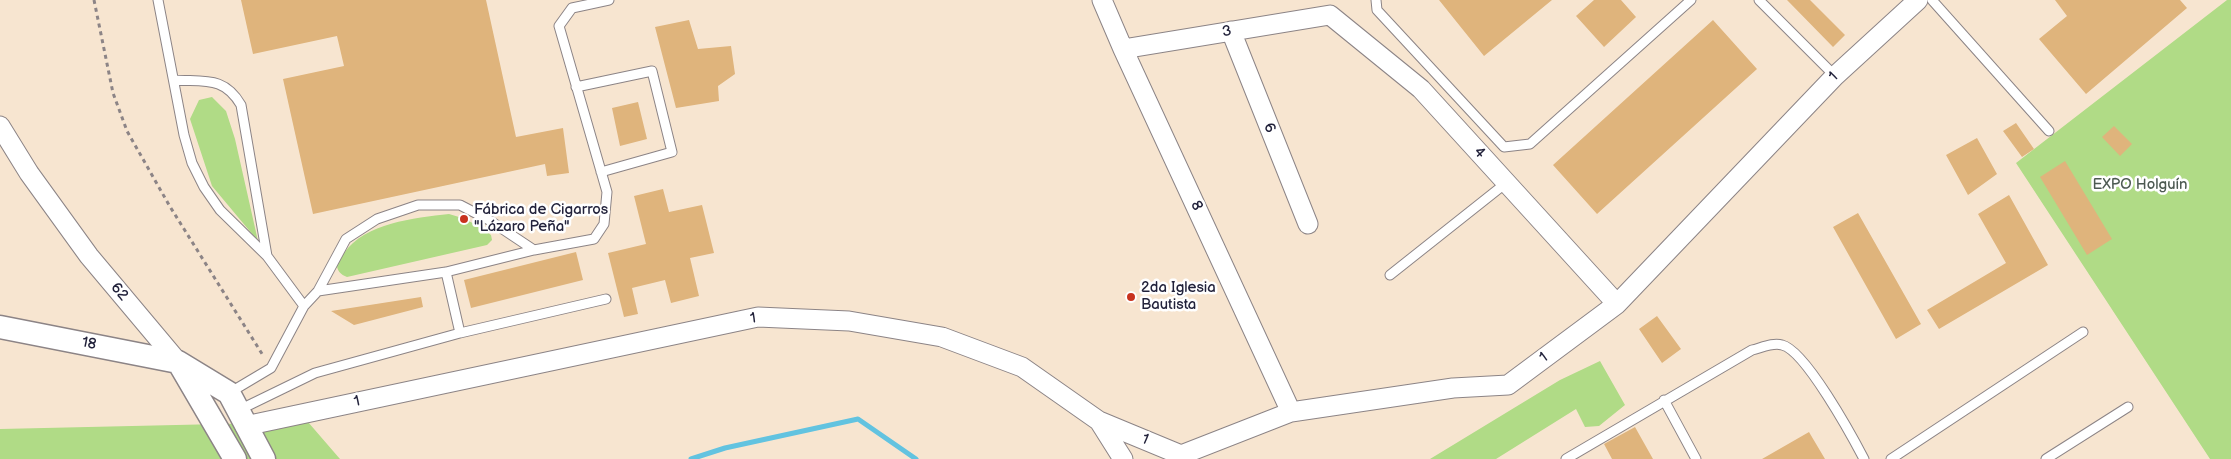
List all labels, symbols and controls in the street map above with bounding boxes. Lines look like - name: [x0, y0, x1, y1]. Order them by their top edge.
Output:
- street label: 3: [1221, 22, 1233, 42]
- street label: 1: [1826, 69, 1842, 85]
- street label: 6: [1259, 120, 1279, 136]
- street label: 4: [1469, 144, 1489, 162]
- park label: EXPO Holguín: [2092, 176, 2188, 194]
- street label: 8: [1186, 198, 1206, 214]
- place label: Fábrica de Cigarros "Lázaro Peña": [474, 201, 608, 236]
- marker: Fábrica de Cigarros "Lázaro Peña": [458, 213, 470, 225]
- street label: 62: [106, 279, 132, 305]
- place label: 2da Iglesia Bautista: [1141, 279, 1216, 314]
- marker: 2da Iglesia Bautista: [1125, 291, 1137, 303]
- street label: 1: [749, 310, 757, 328]
- street label: 18: [80, 334, 98, 354]
- street label: 1: [1536, 349, 1552, 367]
- street label: 1: [352, 393, 362, 411]
- street label: 1: [1139, 431, 1151, 449]

